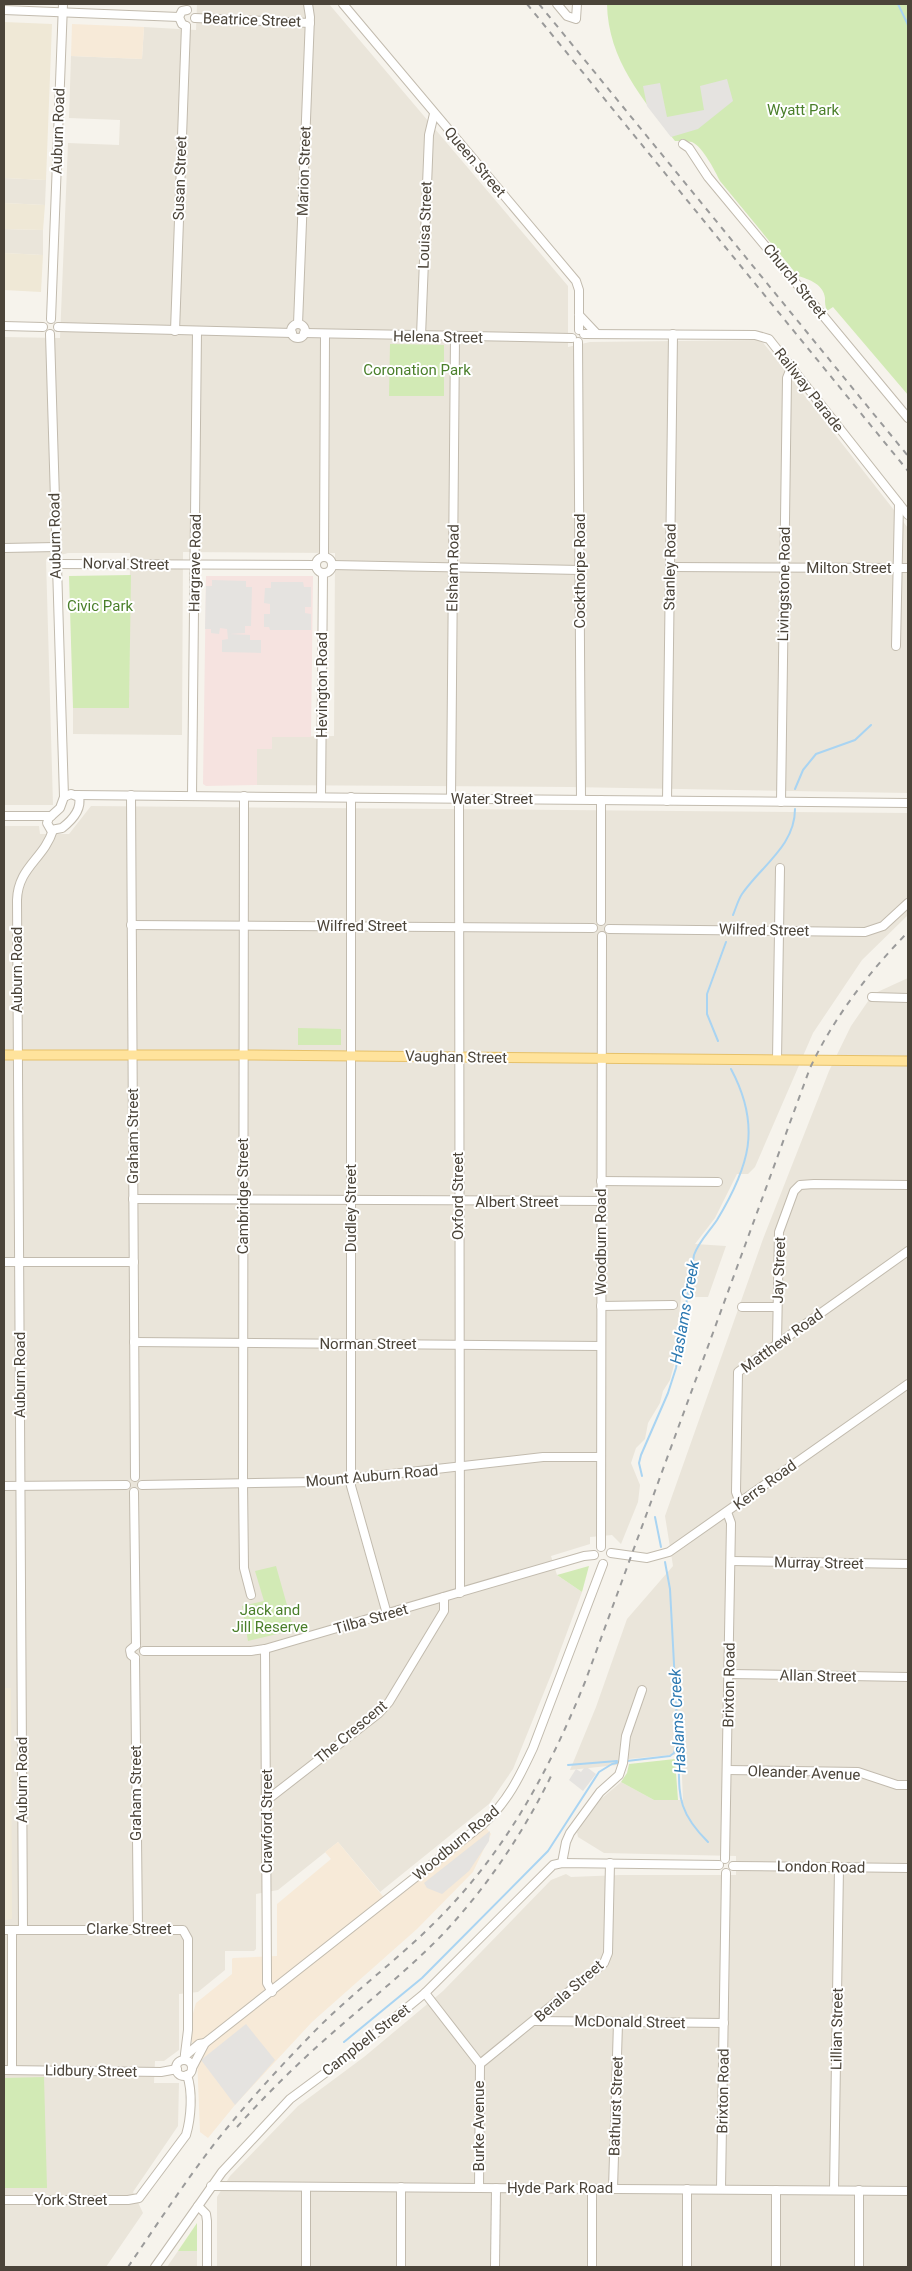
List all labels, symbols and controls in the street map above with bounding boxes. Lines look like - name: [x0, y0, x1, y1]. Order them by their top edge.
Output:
- street label: Beatrice Street: [203, 9, 301, 31]
- street label: Auburn Road: [48, 88, 68, 174]
- park label: Wyatt Park: [767, 101, 840, 119]
- street label: Queen Street: [440, 123, 510, 201]
- street label: Marion Street: [293, 126, 315, 216]
- street label: Susan Street: [170, 135, 190, 221]
- street label: Louisa Street: [414, 181, 436, 269]
- street label: Church Street: [759, 240, 831, 322]
- street label: Helena Street: [393, 327, 483, 347]
- street label: Railway Parade: [771, 344, 847, 436]
- park label: Coronation Park: [363, 361, 471, 379]
- street label: Auburn Road: [45, 493, 65, 579]
- street label: Cockthorpe Road: [571, 513, 589, 629]
- street label: Hargrave Road: [185, 514, 205, 612]
- street label: Stanley Road: [660, 523, 680, 611]
- street label: Elsham Road: [443, 524, 463, 612]
- street label: Livingstone Road: [774, 526, 794, 642]
- street label: Norval Street: [82, 554, 170, 574]
- street label: Milton Street: [806, 559, 892, 577]
- park label: Civic Park: [67, 597, 133, 615]
- street label: Hevington Road: [313, 632, 331, 738]
- street label: Water Street: [451, 790, 533, 808]
- street label: Wilfred Street: [317, 917, 407, 935]
- street label: Wilfred Street: [719, 920, 809, 940]
- street label: Auburn Road: [8, 927, 26, 1013]
- street label: Vaughan Street: [405, 1047, 507, 1067]
- street label: Graham Street: [124, 1088, 142, 1184]
- street label: Cambridge Street: [234, 1138, 252, 1254]
- street label: Oxford Street: [449, 1152, 467, 1240]
- street label: Dudley Street: [342, 1164, 360, 1252]
- street label: Woodburn Road: [592, 1189, 610, 1295]
- street label: Albert Street: [475, 1193, 559, 1211]
- street label: Jay Street: [769, 1236, 789, 1304]
- water label: Haslams Creek: [666, 1258, 703, 1365]
- street label: Matthew Road: [738, 1305, 826, 1377]
- street label: Auburn Road: [11, 1332, 29, 1418]
- street label: Norman Street: [319, 1335, 417, 1353]
- street label: Kerrs Road: [730, 1456, 800, 1514]
- street label: Mount Auburn Road: [305, 1461, 439, 1491]
- street label: Murray Street: [774, 1553, 864, 1573]
- street label: Tilba Street: [332, 1600, 410, 1638]
- park label: Jack and Jill Reserve: [232, 1601, 308, 1636]
- street label: Brixton Road: [719, 1642, 739, 1728]
- street label: Allan Street: [779, 1666, 857, 1686]
- water label: Haslams Creek: [665, 1667, 690, 1774]
- street label: The Crescent: [311, 1697, 391, 1767]
- street label: Auburn Road: [13, 1737, 31, 1823]
- street label: Graham Street: [127, 1745, 145, 1841]
- street label: Oleander Avenue: [747, 1762, 861, 1784]
- street label: Crawford Street: [258, 1769, 276, 1873]
- street label: Woodburn Road: [409, 1802, 503, 1884]
- street label: London Road: [777, 1857, 865, 1877]
- street label: Clarke Street: [86, 1920, 172, 1938]
- street label: Berala Street: [531, 1956, 607, 2026]
- street label: Lillian Street: [827, 1988, 847, 2070]
- street label: Campbell Street: [319, 2000, 414, 2080]
- street label: McDonald Street: [574, 2012, 686, 2032]
- street label: Brixton Road: [713, 2048, 733, 2134]
- street label: Bathurst Street: [605, 2056, 627, 2156]
- street label: Lidbury Street: [45, 2061, 137, 2081]
- street label: Burke Avenue: [470, 2081, 488, 2171]
- street label: Hyde Park Road: [507, 2179, 613, 2197]
- street label: York Street: [34, 2191, 108, 2209]

